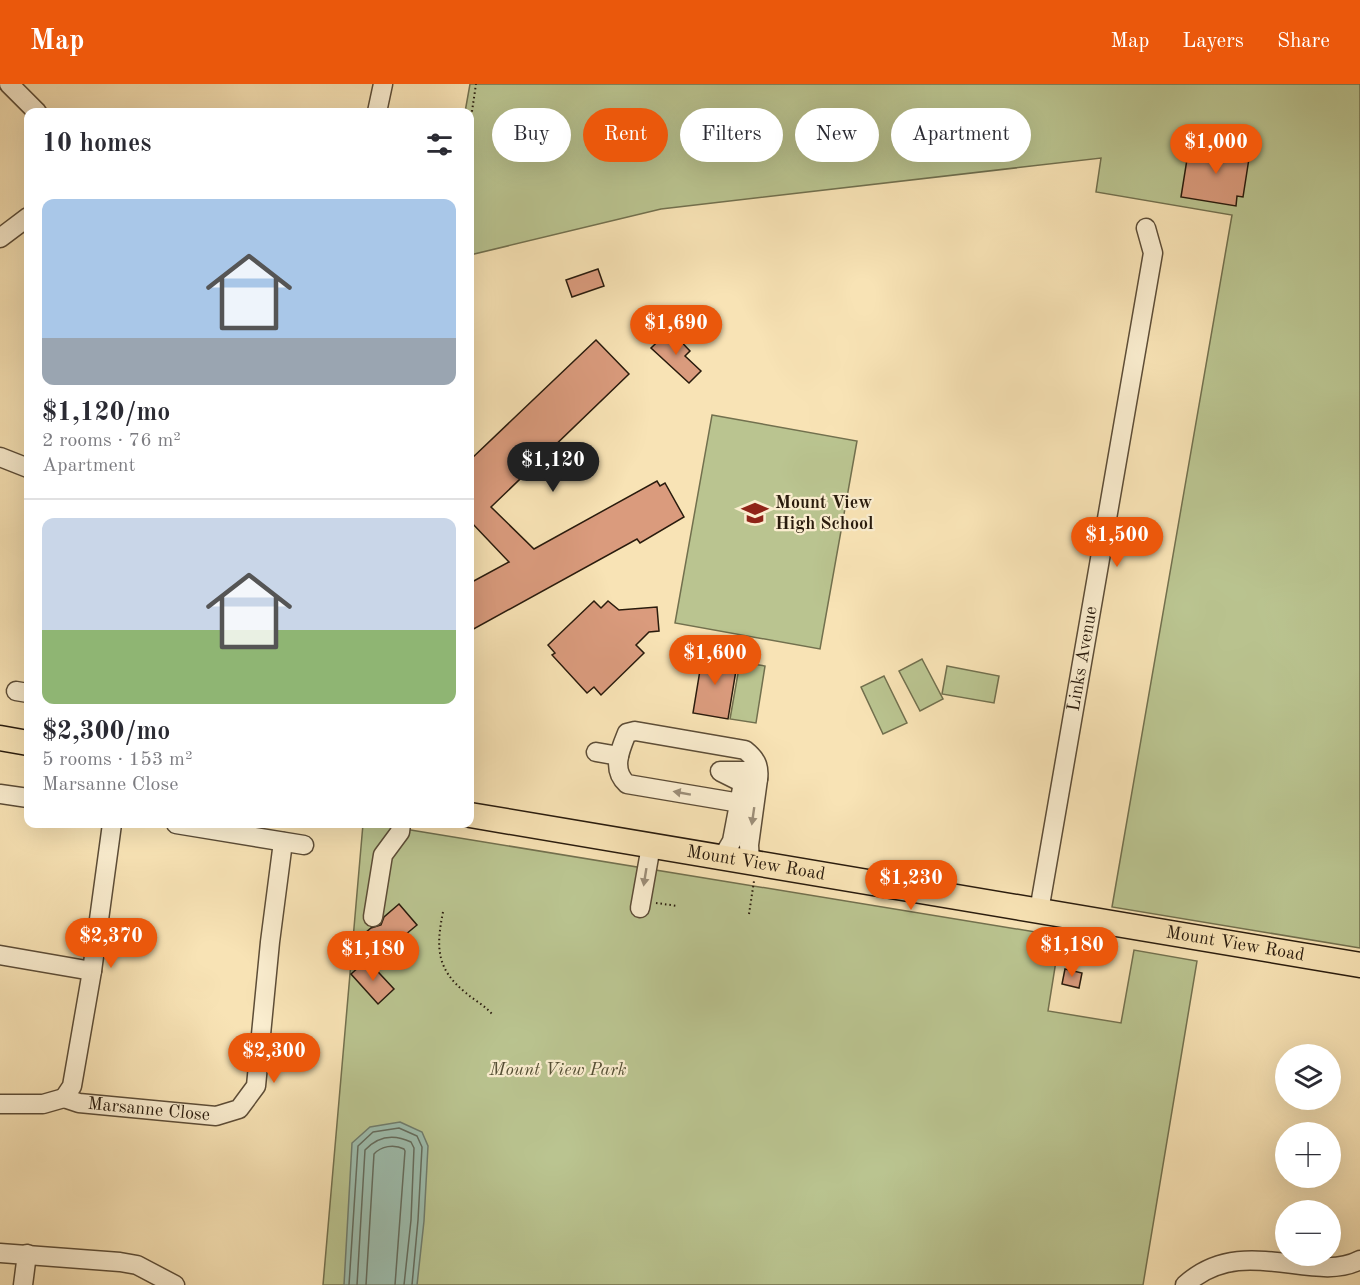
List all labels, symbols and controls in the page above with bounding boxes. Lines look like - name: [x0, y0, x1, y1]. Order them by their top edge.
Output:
- text: Map: [30, 28, 84, 56]
- text: Map: [1110, 31, 1149, 52]
- text: Layers: [1182, 31, 1244, 52]
- text: Share: [1277, 31, 1330, 52]
- chip: Buy: [492, 108, 571, 162]
- chip: Rent: [583, 108, 668, 162]
- chip: Filters: [680, 108, 783, 162]
- chip: New: [795, 108, 879, 162]
- chip: Apartment: [891, 108, 1031, 162]
- pin: $1,000: [1167, 124, 1265, 175]
- icon: filters: [423, 128, 456, 161]
- text: 10 homes: [42, 131, 151, 157]
- text: $1,000: [1184, 133, 1248, 153]
- icon: home: [195, 238, 303, 346]
- pin: $1,690: [627, 305, 725, 356]
- text: $1,690: [644, 314, 708, 334]
- text: $1,120/mo: [42, 400, 170, 426]
- text: 2 rooms · 76 m²: [42, 431, 181, 451]
- pin: $1,120: [504, 442, 602, 493]
- text: $1,120: [521, 451, 585, 471]
- text: Apartment: [42, 456, 136, 476]
- place label: Mount View High School: [775, 494, 874, 533]
- school or university icon: Mount View High School: [740, 498, 770, 528]
- pin: $1,500: [1068, 517, 1166, 568]
- text: $1,500: [1085, 526, 1149, 546]
- icon: home: [195, 557, 303, 665]
- street label: Links Avenue: [1065, 605, 1101, 713]
- pin: $1,600: [666, 635, 764, 686]
- text: $1,600: [683, 644, 747, 664]
- text: $2,300/mo: [42, 719, 170, 745]
- text: 5 rooms · 153 m²: [42, 750, 192, 770]
- text: Marsanne Close: [42, 775, 178, 795]
- one-way arrow: [672, 789, 691, 798]
- one-way arrow: [748, 807, 757, 826]
- street label: Mount View Road: [685, 843, 827, 884]
- pin: $1,230: [862, 860, 960, 911]
- one-way arrow: [641, 868, 650, 887]
- text: $1,230: [879, 869, 943, 889]
- pin: $2,370: [62, 918, 160, 969]
- street label: Mount View Road: [1165, 923, 1306, 964]
- text: $2,370: [79, 927, 143, 947]
- pin: $1,180: [1023, 927, 1121, 978]
- pin: $1,180: [324, 931, 422, 982]
- text: $1,180: [1040, 936, 1104, 956]
- text: $1,180: [341, 940, 405, 960]
- pin: $2,300: [225, 1033, 323, 1084]
- text: $2,300: [242, 1042, 306, 1062]
- map controls: [1275, 1044, 1341, 1266]
- button: layers: [1275, 1044, 1341, 1110]
- park label: Mount View Park: [488, 1061, 627, 1079]
- street label: Marsanne Close: [87, 1095, 211, 1124]
- button: +: [1275, 1122, 1341, 1188]
- button: −: [1275, 1200, 1341, 1266]

